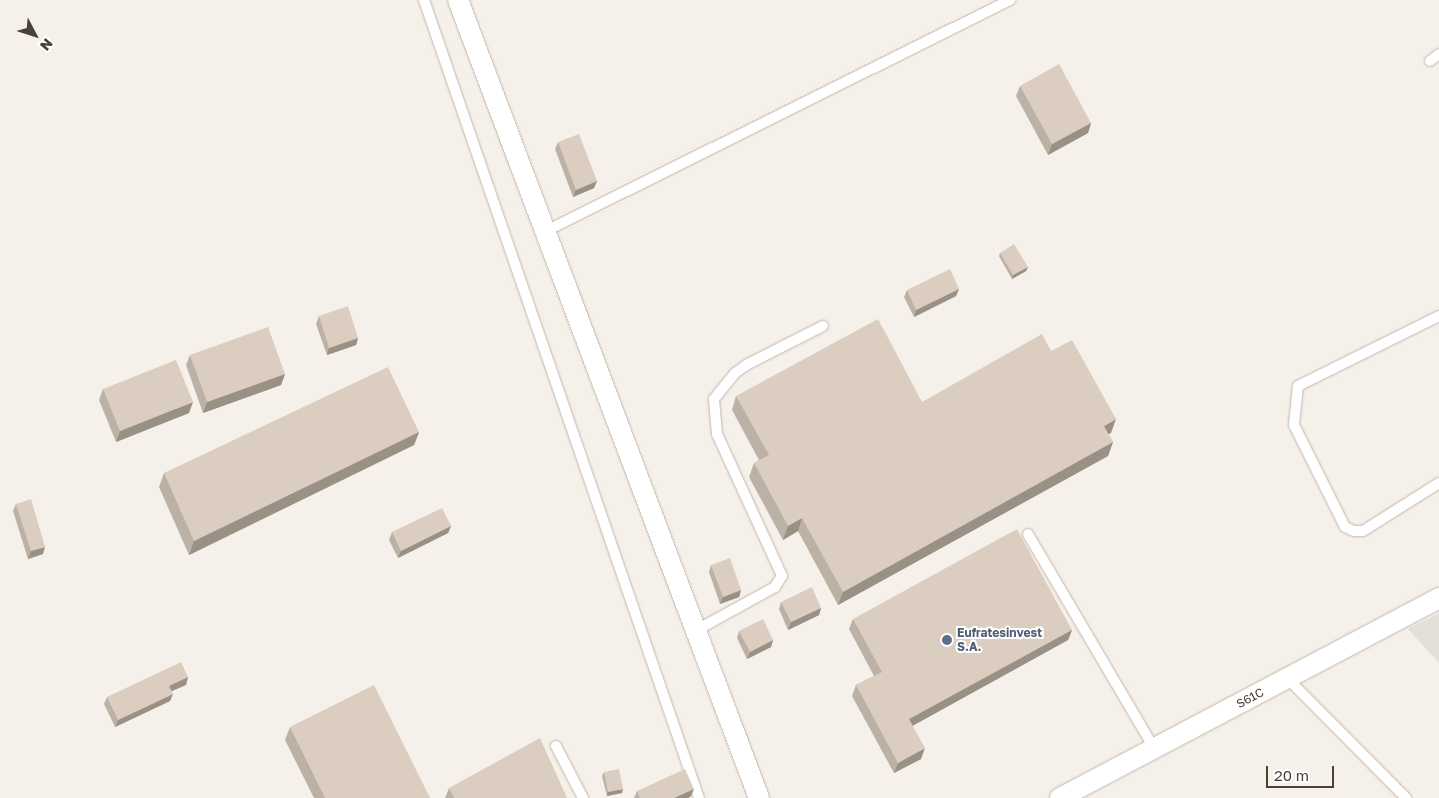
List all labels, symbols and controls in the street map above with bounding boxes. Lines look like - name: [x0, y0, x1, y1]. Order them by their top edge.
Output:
- north arrow: [10, 10, 60, 60]
- text: N: [37, 35, 57, 54]
- place label: Eufratesinvest S.A.: [957, 626, 1042, 654]
- marker: Eufratesinvest S.A.: [941, 634, 953, 646]
- street label: S61C: [1234, 685, 1266, 711]
- scale bar: [1269, 756, 1336, 788]
- text: 20 m: [1274, 766, 1309, 784]

